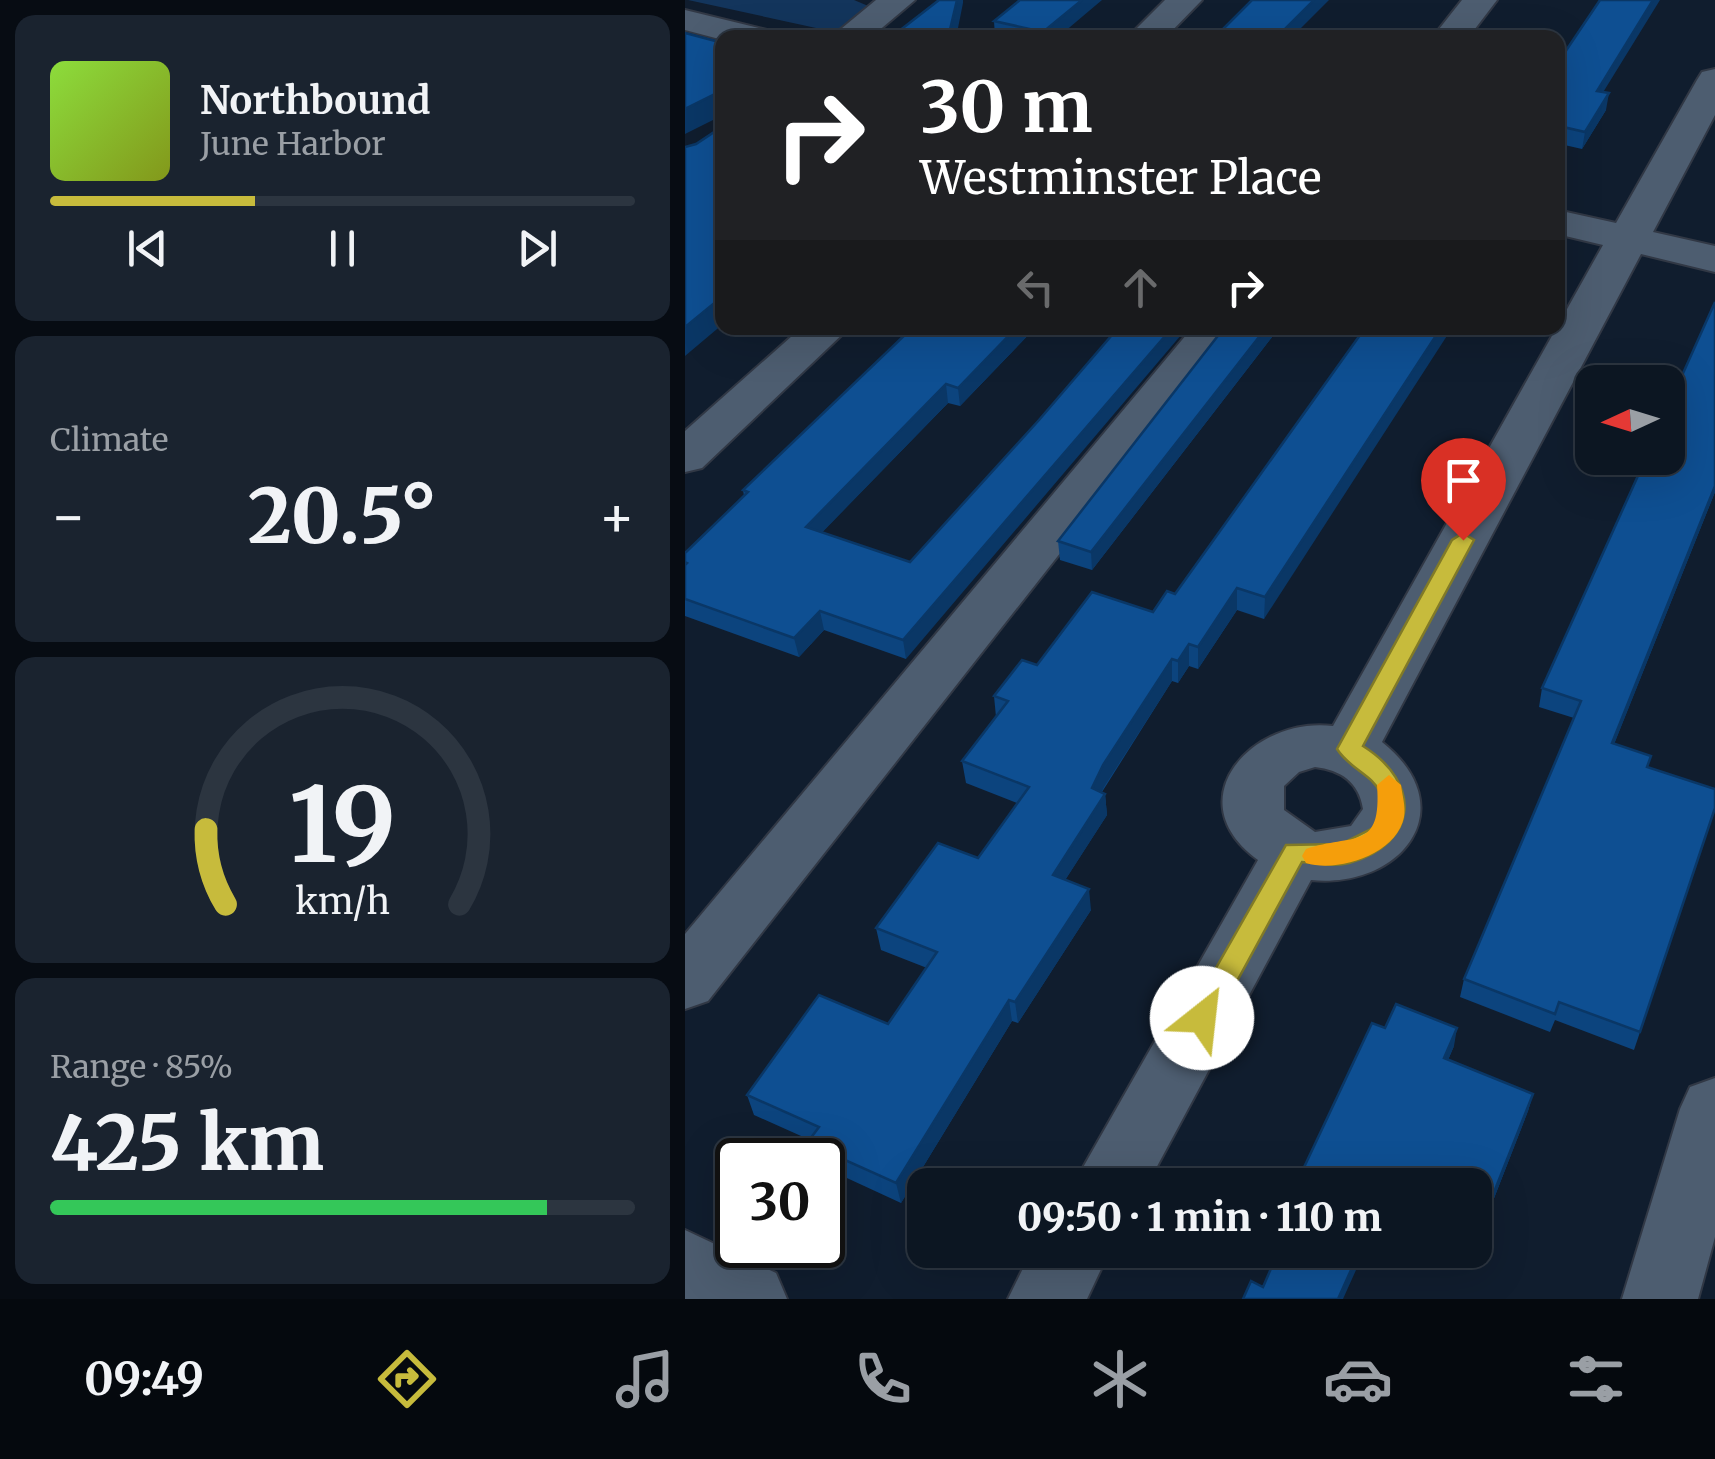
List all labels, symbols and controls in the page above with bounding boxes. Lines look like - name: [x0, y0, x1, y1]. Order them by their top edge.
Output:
- text: 30 m: [920, 63, 1093, 151]
- icon: right: [755, 70, 885, 200]
- text: Northbound: [200, 77, 430, 124]
- text: June Harbor: [200, 124, 386, 164]
- text: Westminster Place: [920, 150, 1321, 206]
- icon: previous: [120, 221, 175, 276]
- icon: pause: [315, 221, 370, 276]
- icon: next: [510, 221, 565, 276]
- icon: left: [1008, 260, 1063, 315]
- icon: ahead: [1113, 260, 1168, 315]
- icon: right: [1218, 260, 1273, 315]
- north arrow: [1575, 365, 1685, 475]
- map controls: [1575, 365, 1685, 475]
- text: Climate: [50, 420, 168, 460]
- pin: [1421, 438, 1506, 541]
- icon: arrive: [1436, 453, 1491, 508]
- text: 20.5°: [248, 469, 437, 563]
- text: −: [50, 482, 87, 551]
- text: +: [598, 482, 635, 551]
- text: 19: [289, 760, 396, 890]
- text: km/h: [295, 879, 390, 924]
- position arrow: [1150, 966, 1254, 1070]
- text: Range · 85%: [50, 1047, 233, 1087]
- text: 425 km: [50, 1096, 324, 1190]
- speed limit sign: 30: [715, 1138, 845, 1268]
- text: 09:50 · 1 min · 110 m: [1017, 1194, 1382, 1241]
- icon: directions: [372, 1344, 442, 1414]
- icon: music: [610, 1344, 680, 1414]
- icon: phone: [848, 1344, 918, 1414]
- icon: climate: [1085, 1344, 1155, 1414]
- icon: car: [1323, 1344, 1393, 1414]
- icon: filters: [1561, 1344, 1631, 1414]
- text: 09:49: [84, 1351, 204, 1407]

